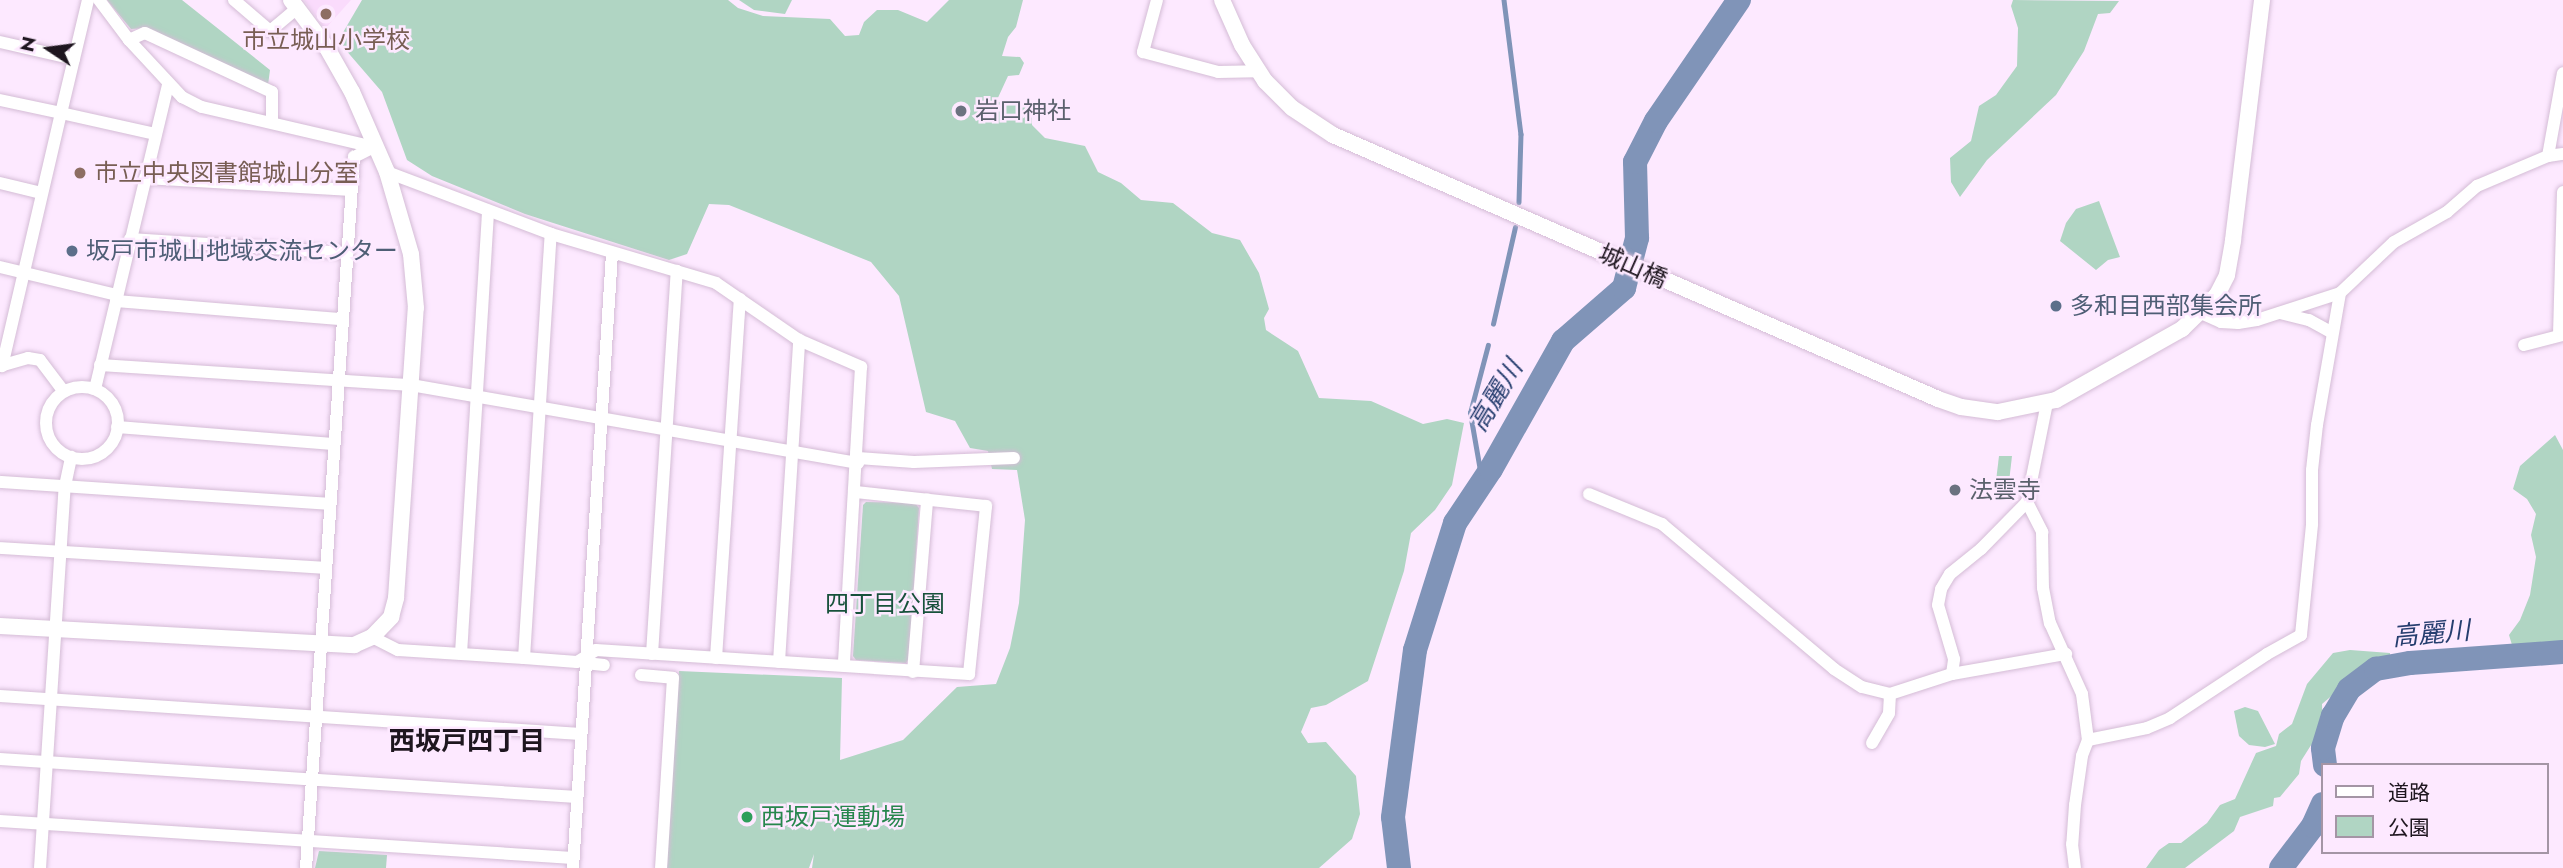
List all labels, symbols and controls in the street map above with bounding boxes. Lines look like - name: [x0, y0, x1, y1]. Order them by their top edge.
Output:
- marker: 市立城山小学校: [318, 6, 334, 22]
- north arrow: [14, 14, 84, 84]
- place label: 市立城山小学校: [242, 26, 410, 54]
- text: N: [13, 34, 43, 55]
- place label: 岩口神社: [975, 97, 1071, 125]
- marker: 岩口神社: [953, 103, 969, 119]
- place label: 市立中央図書館城山分室: [94, 159, 358, 187]
- marker: 市立中央図書館城山分室: [72, 165, 88, 181]
- place label: 坂戸市城山地域交流センター: [86, 237, 398, 265]
- street label: 城山橋: [1594, 238, 1672, 294]
- marker: 坂戸市城山地域交流センター: [64, 243, 80, 259]
- place label: 多和目西部集会所: [2070, 292, 2262, 320]
- marker: 多和目西部集会所: [2048, 298, 2064, 314]
- water label: 高麗川: [1463, 355, 1529, 437]
- place label: 法雲寺: [1969, 476, 2041, 504]
- marker: 法雲寺: [1947, 482, 1963, 498]
- park label: 四丁目公園: [825, 590, 945, 618]
- water label: 高麗川: [2391, 615, 2471, 653]
- district label: 西坂戸四丁目: [389, 726, 545, 758]
- legend: [2322, 763, 2549, 854]
- text: 道路: [2388, 778, 2430, 808]
- place label: 西坂戸運動場: [761, 803, 905, 831]
- marker: 西坂戸運動場: [739, 809, 755, 825]
- text: 公園: [2388, 813, 2430, 843]

